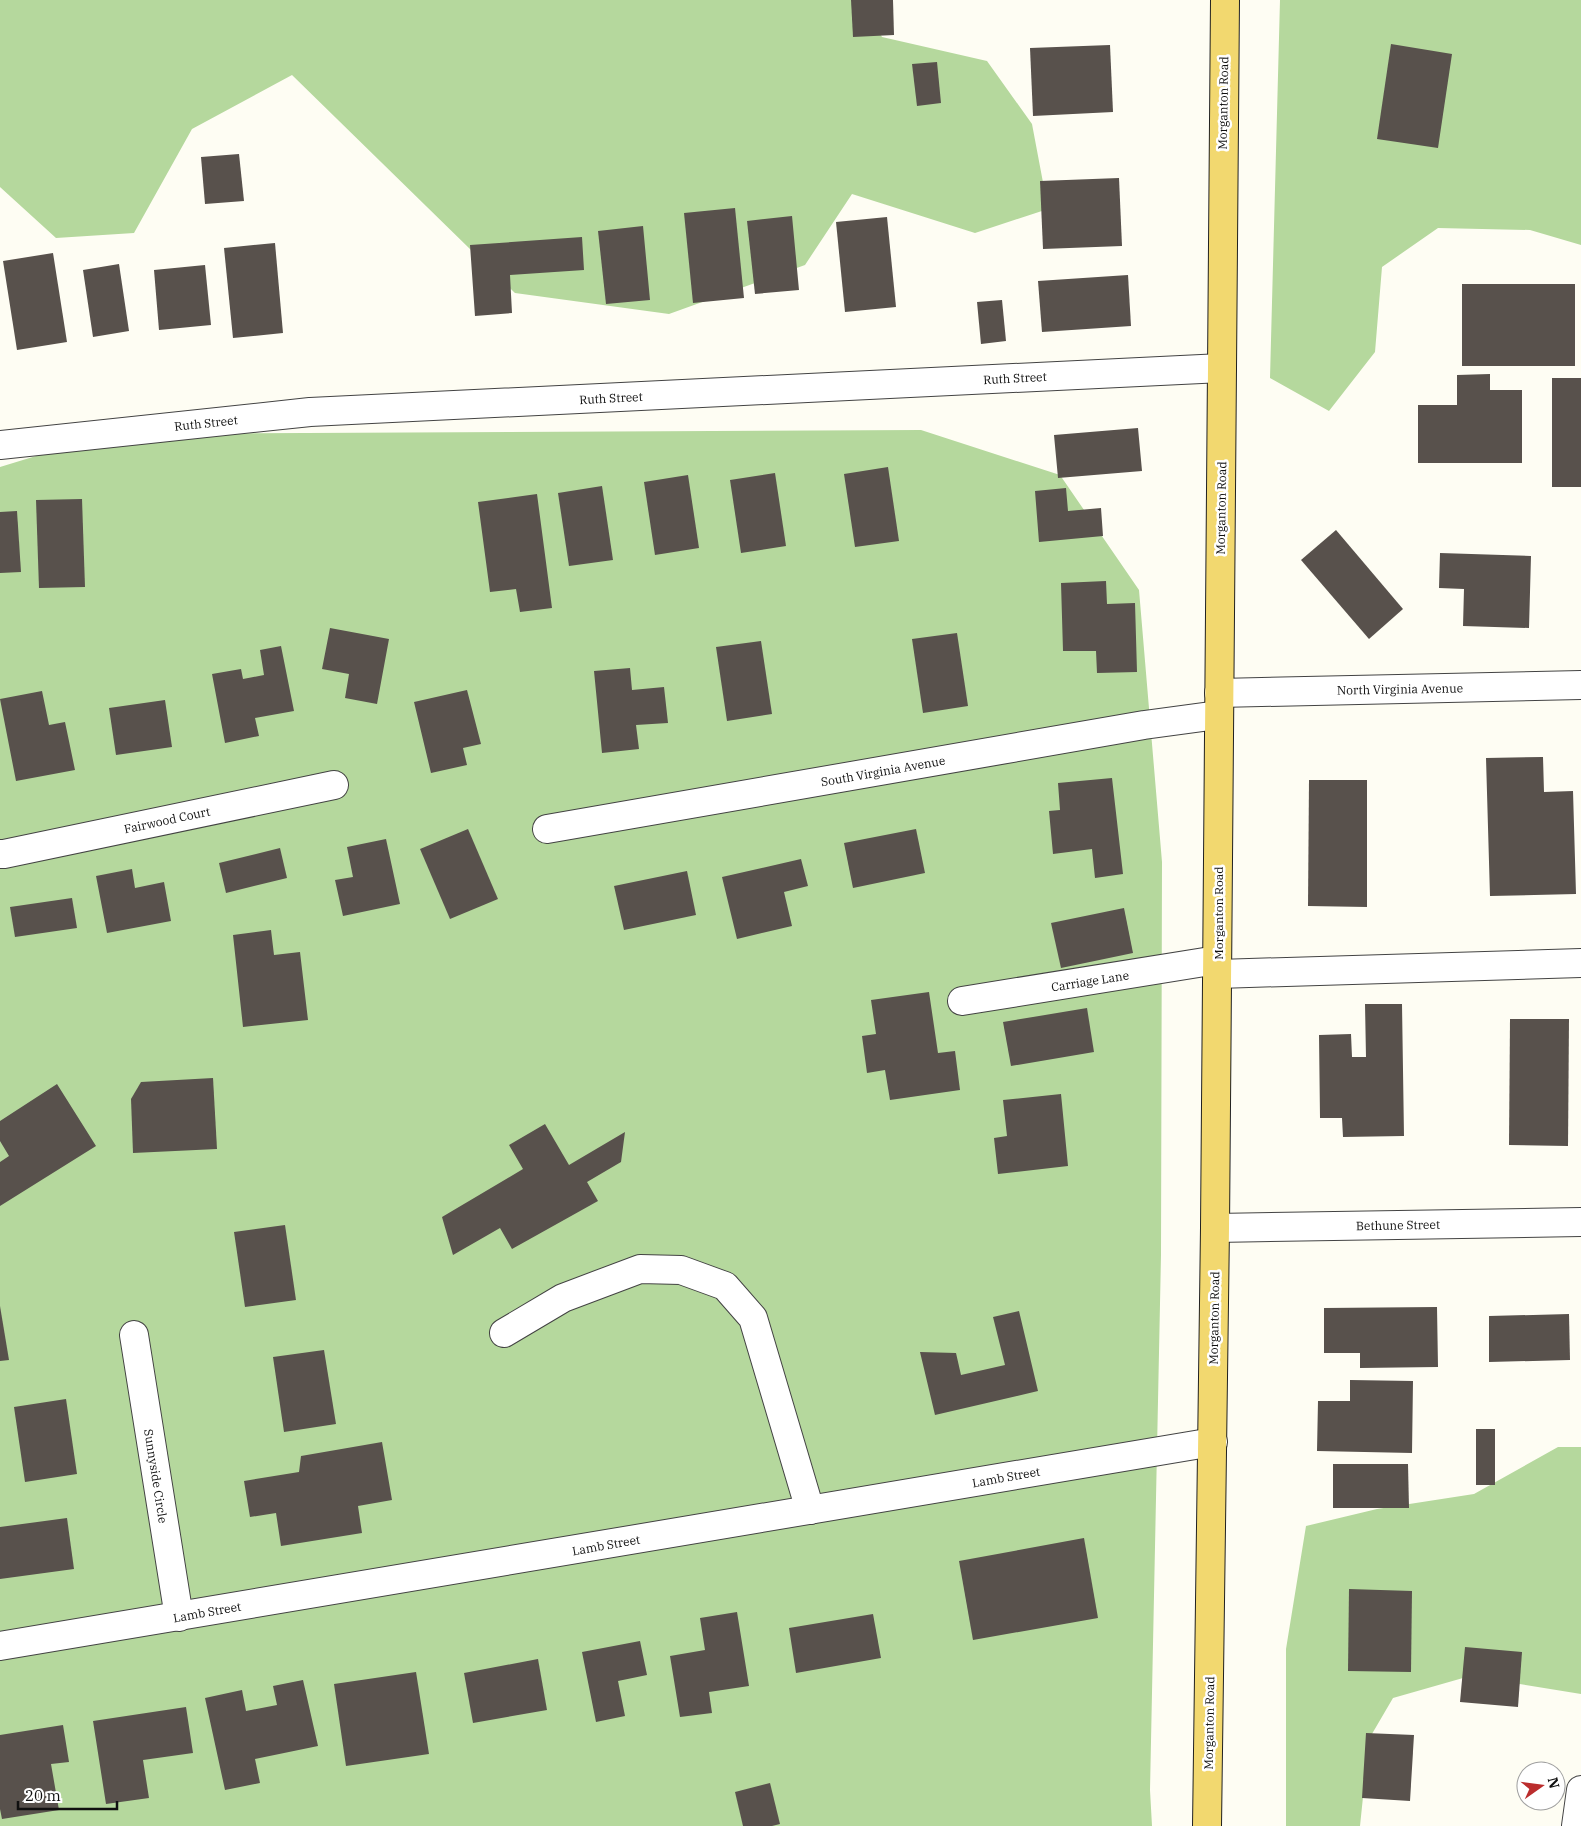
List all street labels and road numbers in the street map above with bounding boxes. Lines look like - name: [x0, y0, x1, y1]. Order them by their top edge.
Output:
- street label: Morganton Road: [1215, 56, 1231, 150]
- street label: Ruth Street: [983, 369, 1047, 387]
- street label: Ruth Street: [579, 389, 643, 407]
- street label: Ruth Street: [174, 412, 238, 434]
- street label: Morganton Road: [1213, 461, 1229, 555]
- street label: North Virginia Avenue: [1337, 680, 1463, 698]
- street label: South Virginia Avenue: [820, 753, 946, 789]
- street label: Fairwood Court: [123, 804, 211, 836]
- street label: Morganton Road: [1211, 866, 1226, 960]
- street label: Carriage Lane: [1050, 967, 1130, 995]
- street label: Bethune Street: [1356, 1217, 1440, 1233]
- street label: Morganton Road: [1206, 1271, 1222, 1365]
- street label: Sunnyside Circle: [141, 1428, 171, 1524]
- street label: Lamb Street: [971, 1464, 1041, 1490]
- street label: Lamb Street: [571, 1532, 641, 1558]
- street label: Lamb Street: [172, 1599, 242, 1625]
- street label: Morganton Road: [1201, 1676, 1217, 1770]

